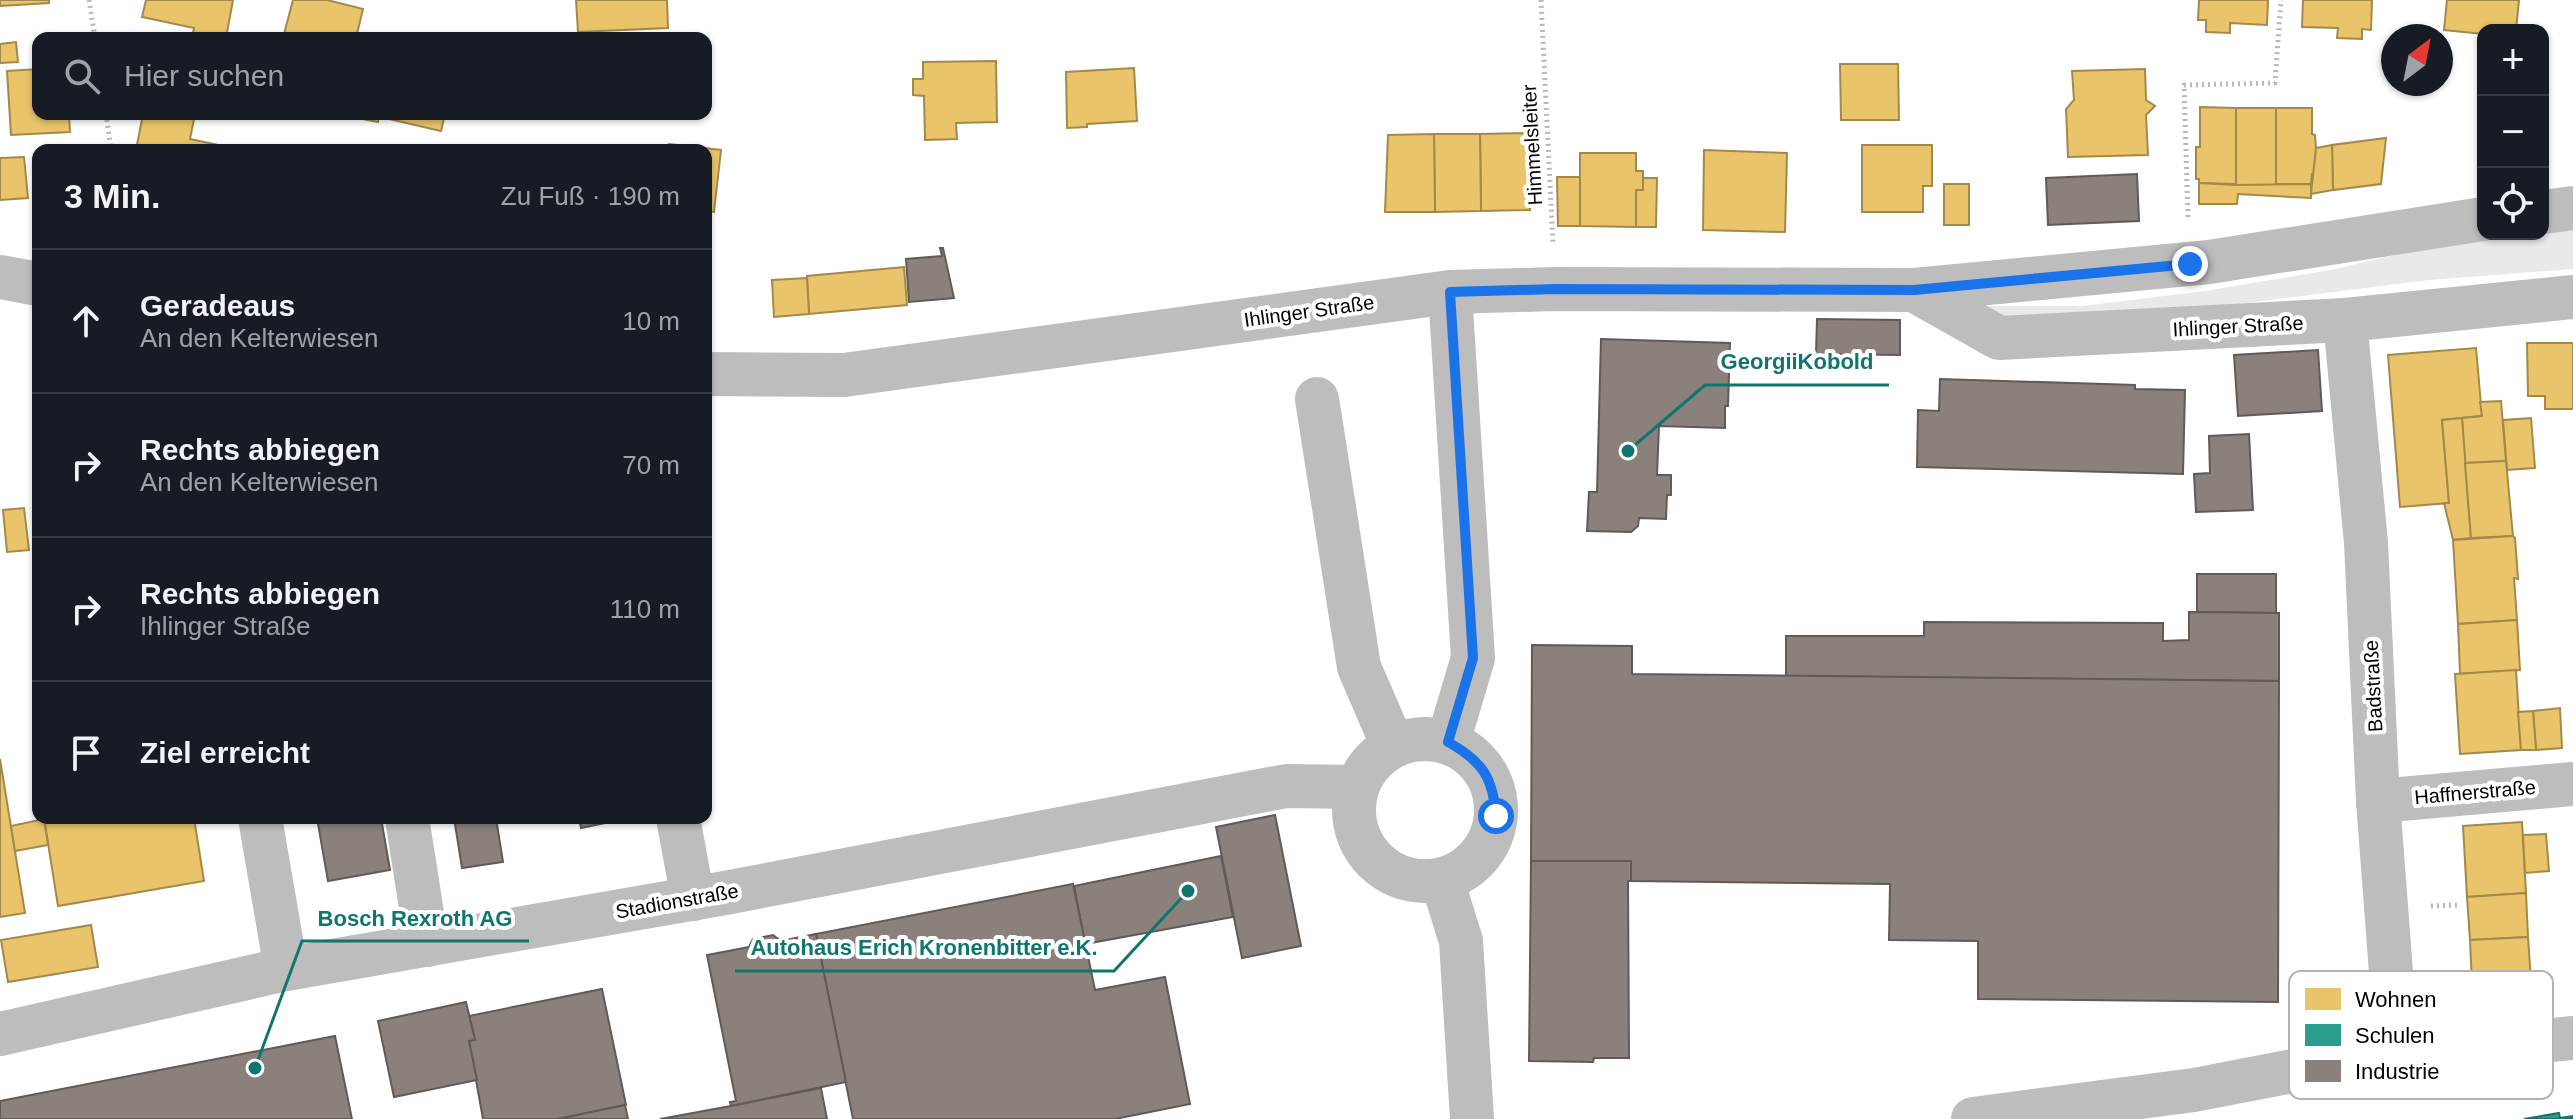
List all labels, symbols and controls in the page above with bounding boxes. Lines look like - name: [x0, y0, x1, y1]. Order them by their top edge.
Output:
- north arrow: [2381, 24, 2453, 96]
- map controls: [2477, 24, 2549, 240]
- button: +: [2477, 24, 2549, 96]
- search box: [32, 32, 712, 120]
- icon: search: [60, 54, 104, 98]
- text: Hier suchen: [124, 59, 284, 92]
- street label: Himmelsleiter: [1518, 84, 1546, 206]
- button: −: [2477, 96, 2549, 168]
- button: locate: [2477, 168, 2549, 240]
- text: 3 Min.: [64, 177, 160, 215]
- text: Zu Fuß · 190 m: [501, 181, 680, 211]
- route end: [2172, 246, 2208, 282]
- text: Geradeaus: [140, 289, 295, 322]
- street label: Ihlinger Straße: [1243, 291, 1375, 331]
- icon: ahead: [64, 299, 108, 343]
- text: 10 m: [622, 306, 680, 336]
- street label: Ihlinger Straße: [2172, 312, 2304, 340]
- text: An den Kelterwiesen: [140, 323, 378, 353]
- callout: GeorgiiKobold: [1705, 339, 1889, 385]
- text: GeorgiiKobold: [1721, 349, 1873, 374]
- text: Rechts abbiegen: [140, 433, 380, 466]
- icon: right: [64, 443, 108, 487]
- text: 70 m: [622, 450, 680, 480]
- text: An den Kelterwiesen: [140, 467, 378, 497]
- text: Rechts abbiegen: [140, 577, 380, 610]
- icon: right: [64, 587, 108, 631]
- text: 110 m: [610, 594, 680, 624]
- text: Ihlinger Straße: [140, 611, 311, 641]
- street label: Badstraße: [2360, 639, 2386, 733]
- icon: arrive: [64, 731, 108, 775]
- text: Ziel erreicht: [140, 736, 310, 769]
- street label: Haffnerstraße: [2413, 776, 2537, 808]
- route start: [1478, 798, 1514, 834]
- street label: Stadionstraße: [614, 879, 740, 923]
- callout: Bosch Rexroth AG: [302, 895, 529, 941]
- text: Bosch Rexroth AG: [318, 906, 512, 931]
- callout: Autohaus Erich Kronenbitter e.K.: [735, 925, 1114, 971]
- text: Autohaus Erich Kronenbitter e.K.: [750, 935, 1098, 960]
- legend: [2289, 971, 2553, 1099]
- text: Wohnen: [2355, 987, 2437, 1012]
- text: Schulen: [2355, 1023, 2435, 1048]
- text: Industrie: [2355, 1059, 2439, 1084]

